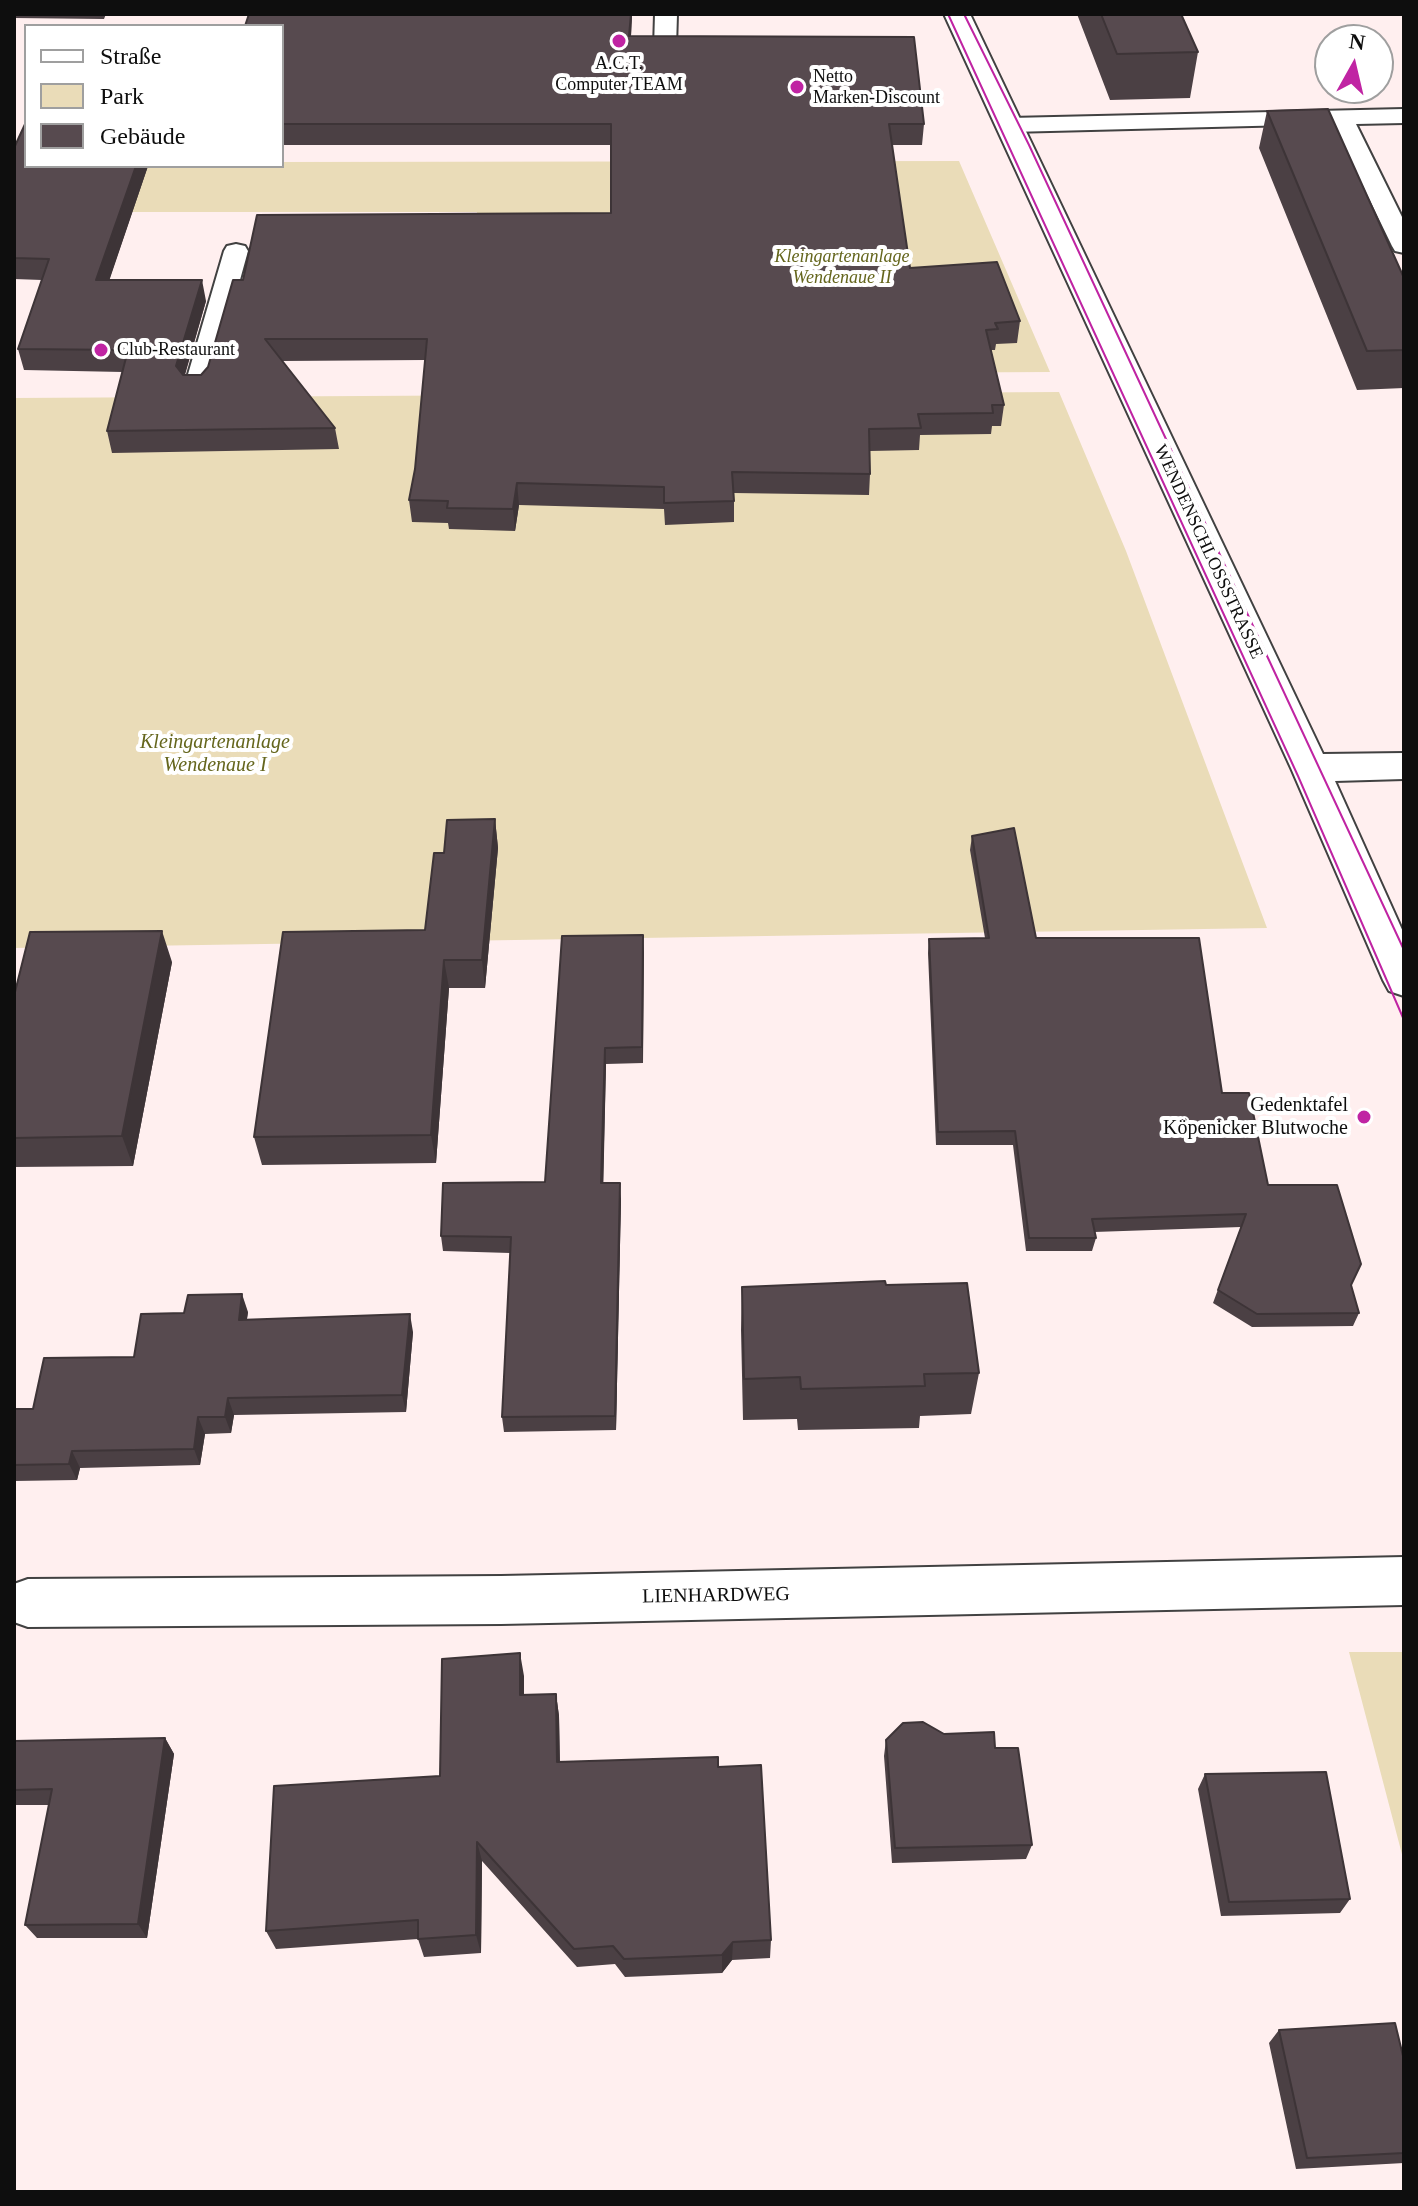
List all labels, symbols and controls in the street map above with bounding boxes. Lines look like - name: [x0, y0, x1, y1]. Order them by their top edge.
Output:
- legend: [24, 24, 284, 168]
- north arrow: [1314, 24, 1394, 104]
- text: N: [1348, 28, 1367, 55]
- marker: A.C.T. Computer TEAM: [610, 32, 628, 50]
- text: Straße: [100, 43, 161, 69]
- place label: A.C.T. Computer TEAM: [555, 53, 683, 96]
- place label: Netto Marken-Discount: [813, 66, 940, 108]
- marker: Netto Marken-Discount: [788, 78, 806, 96]
- text: Park: [100, 83, 144, 109]
- text: Gebäude: [100, 123, 185, 149]
- park label: Kleingartenanlage Wendenaue II: [775, 246, 909, 288]
- place label: Club-Restaurant: [117, 339, 235, 361]
- marker: Club-Restaurant: [92, 341, 110, 359]
- street label: WENDENSCHLOSSSTRASSE: [1149, 441, 1267, 663]
- park label: Kleingartenanlage Wendenaue I: [140, 731, 290, 778]
- place label: Gedenktafel Köpenicker Blutwoche: [1163, 1094, 1348, 1141]
- marker: Gedenktafel Köpenicker Blutwoche: [1355, 1108, 1373, 1126]
- street label: LIENHARDWEG: [642, 1583, 790, 1609]

